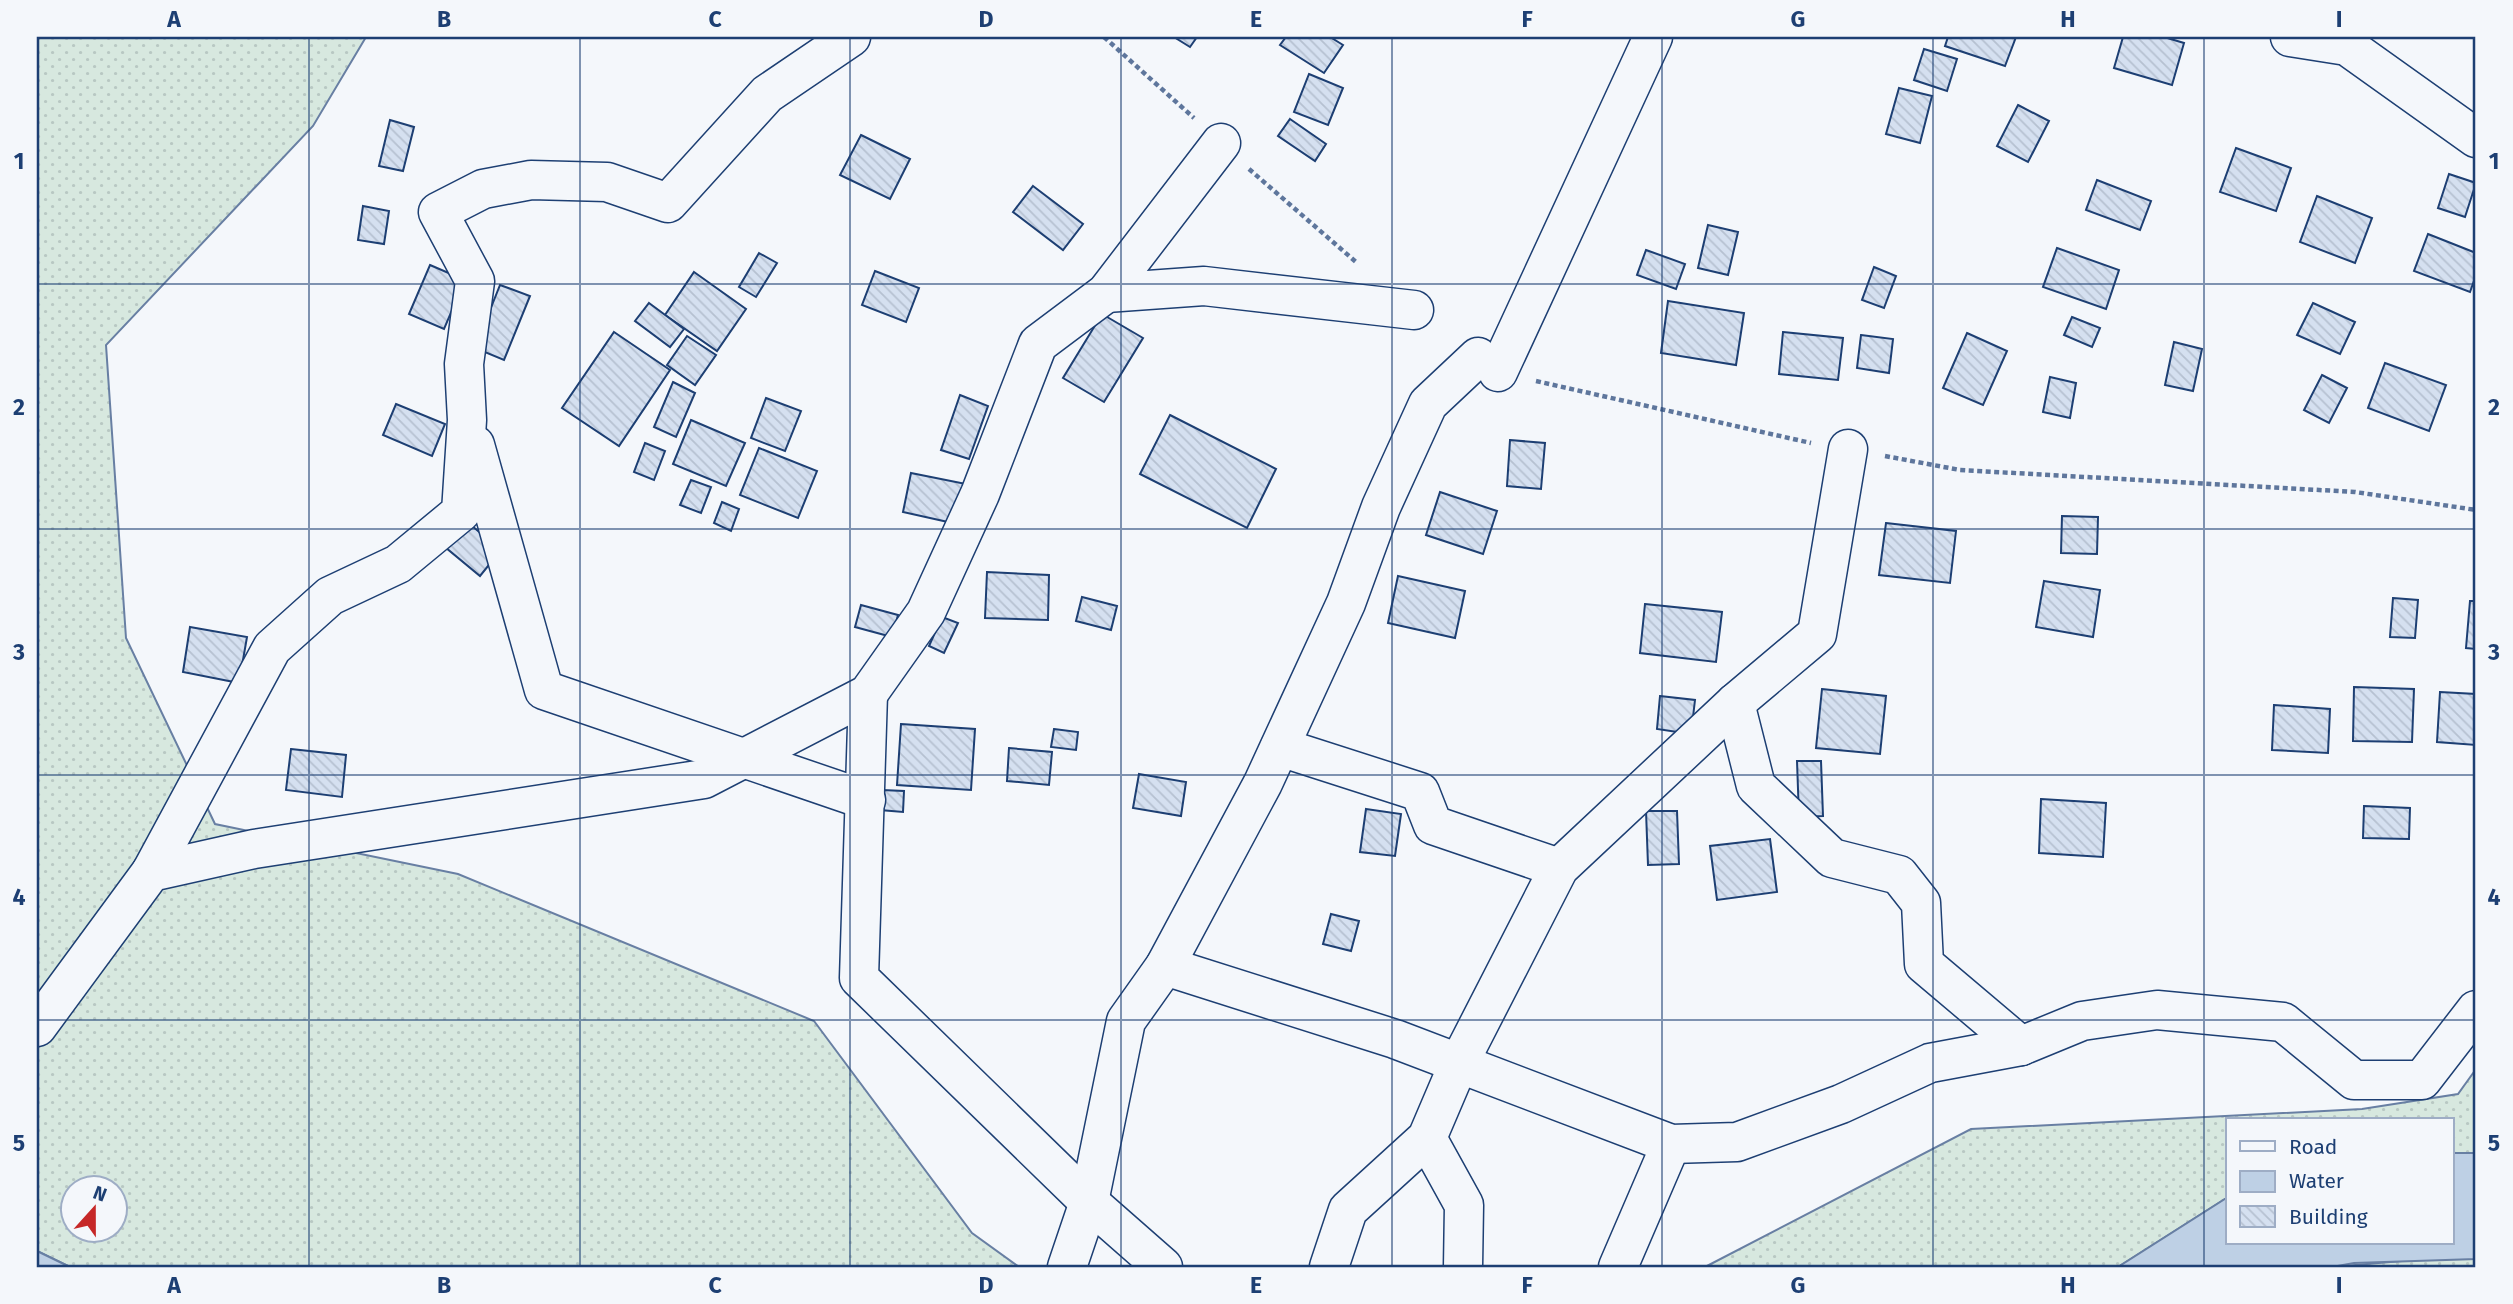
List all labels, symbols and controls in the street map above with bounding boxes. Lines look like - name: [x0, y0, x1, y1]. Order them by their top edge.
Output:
- text: A: [166, 5, 181, 33]
- text: B: [437, 5, 451, 33]
- text: C: [708, 5, 722, 33]
- text: D: [979, 5, 994, 33]
- text: E: [1250, 5, 1262, 33]
- text: F: [1521, 5, 1533, 33]
- text: G: [1791, 5, 1805, 33]
- text: H: [2060, 5, 2076, 33]
- text: I: [2336, 5, 2342, 33]
- text: 1: [14, 147, 24, 175]
- text: 1: [2489, 147, 2499, 175]
- text: 2: [13, 393, 25, 421]
- text: 2: [2488, 393, 2500, 421]
- text: 3: [12, 638, 25, 666]
- text: 3: [2487, 638, 2500, 666]
- text: 4: [13, 883, 26, 911]
- text: 4: [2488, 883, 2501, 911]
- legend: [2226, 1118, 2454, 1244]
- text: 5: [13, 1129, 25, 1157]
- text: 5: [2488, 1129, 2500, 1157]
- text: Road: [2289, 1134, 2337, 1160]
- text: Water: [2289, 1168, 2344, 1194]
- north arrow: [60, 1174, 130, 1244]
- text: N: [90, 1181, 110, 1207]
- text: Building: [2289, 1204, 2368, 1230]
- text: A: [166, 1271, 181, 1299]
- text: B: [437, 1271, 451, 1299]
- text: C: [708, 1271, 722, 1299]
- text: D: [979, 1271, 994, 1299]
- text: E: [1250, 1271, 1262, 1299]
- text: F: [1521, 1271, 1533, 1299]
- text: G: [1791, 1271, 1805, 1299]
- text: H: [2060, 1271, 2076, 1299]
- text: I: [2336, 1271, 2342, 1299]

